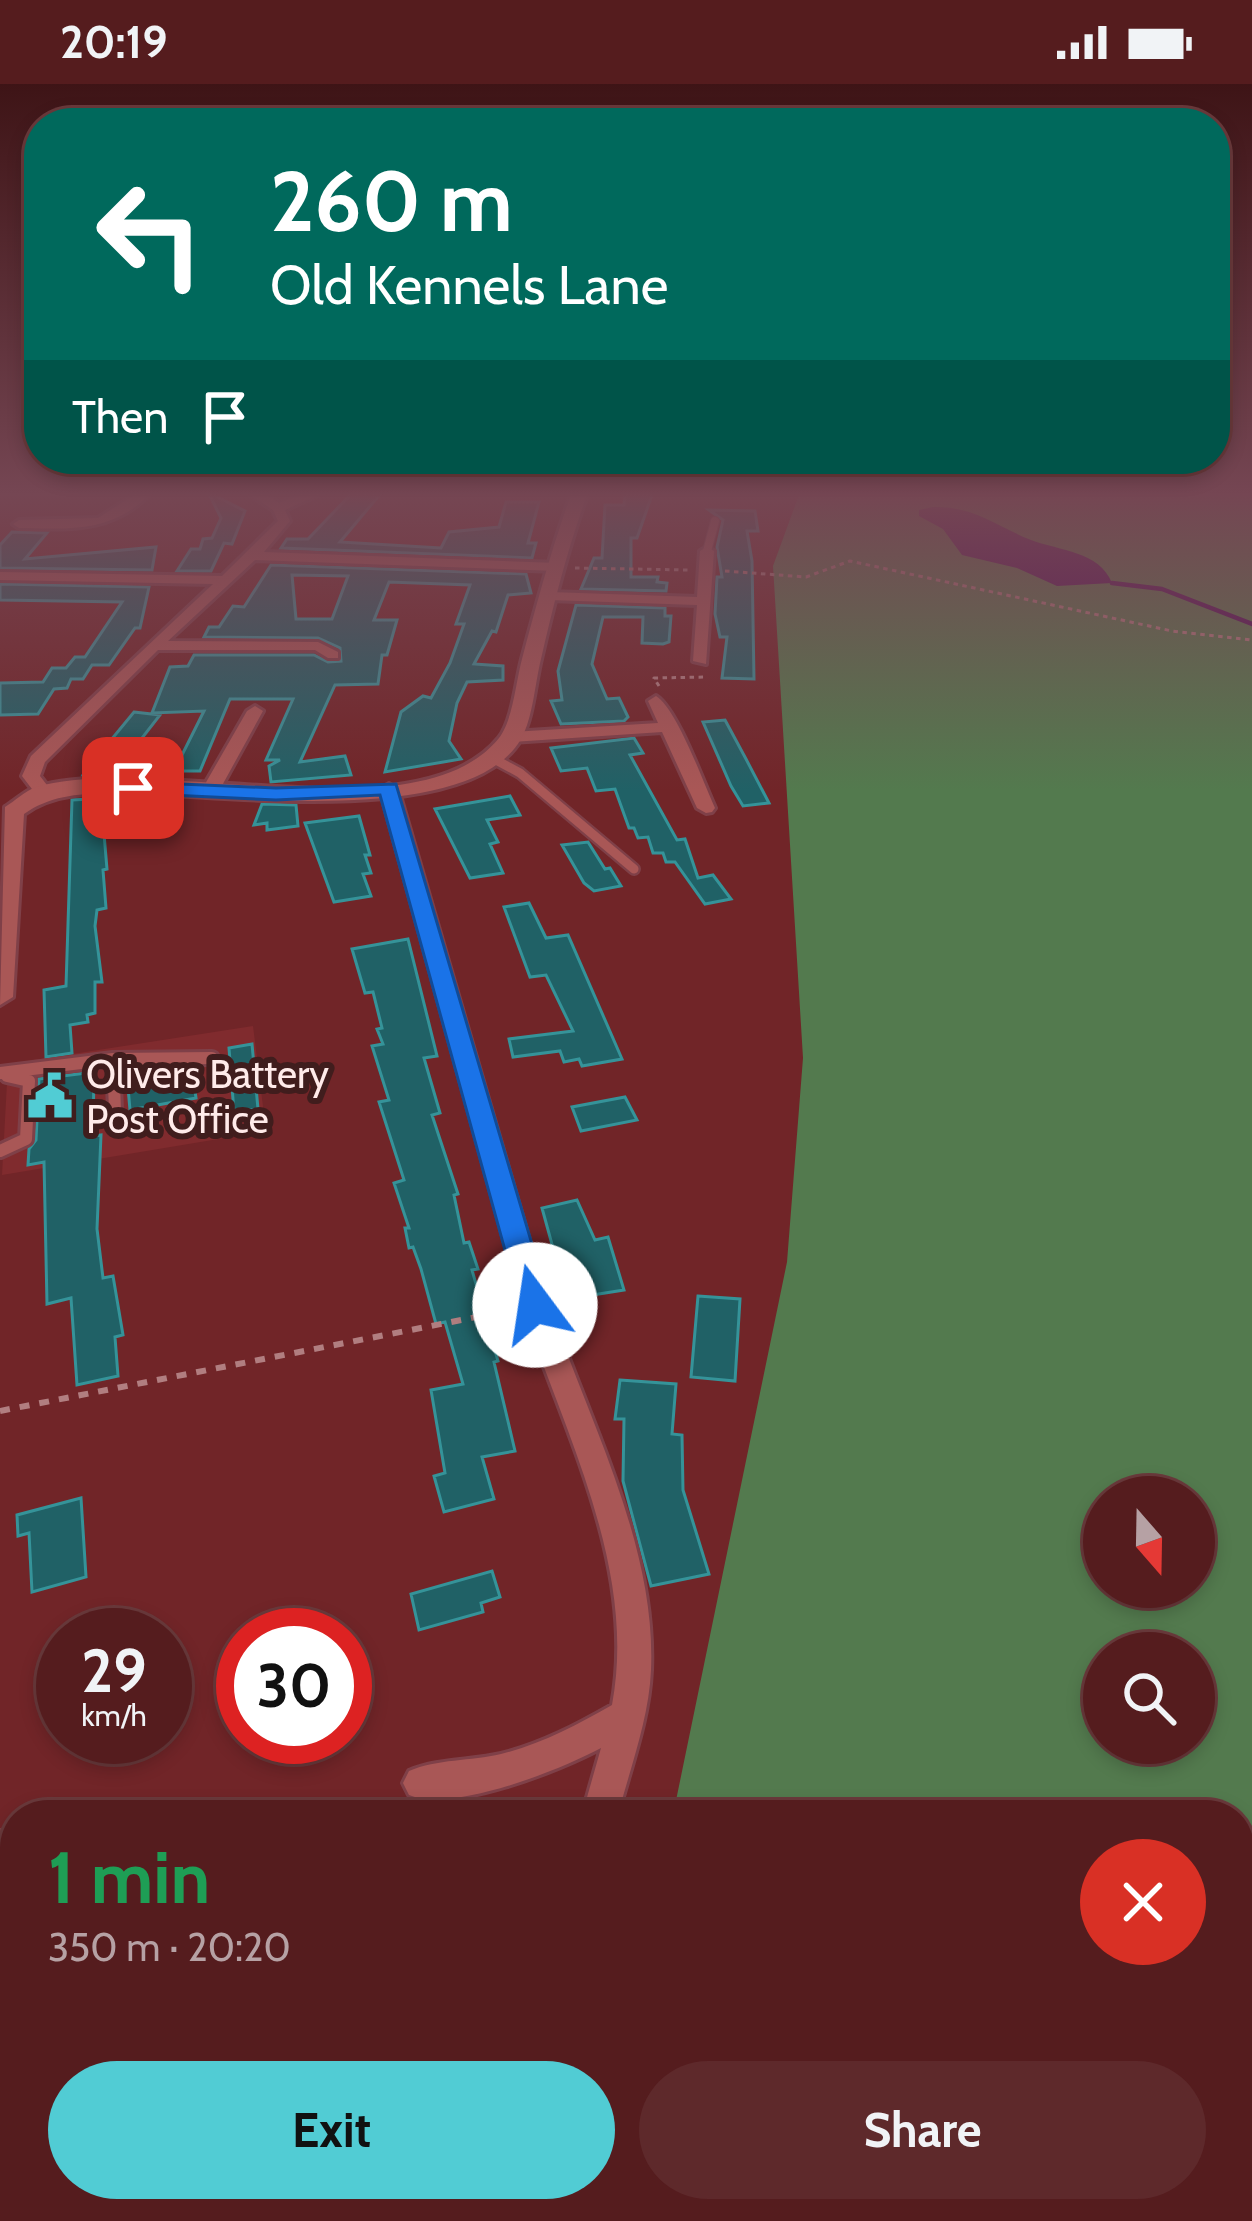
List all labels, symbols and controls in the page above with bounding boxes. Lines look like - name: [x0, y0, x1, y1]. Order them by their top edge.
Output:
- text: 20:19: [60, 15, 167, 69]
- text: 260 m: [270, 150, 513, 252]
- icon: left: [72, 156, 228, 312]
- text: Old Kennels Lane: [270, 252, 668, 318]
- icon: arrive: [192, 384, 258, 450]
- text: Then: [72, 390, 168, 444]
- pin: [82, 737, 184, 839]
- icon: arrive: [100, 755, 166, 821]
- place label: Olivers Battery Post Office: [86, 1050, 329, 1143]
- public building icon: Olivers Battery Post Office: [25, 1071, 75, 1121]
- position arrow: [472, 1242, 598, 1368]
- north arrow: [1083, 1476, 1215, 1608]
- map controls: [1083, 1476, 1215, 1764]
- speed limit sign: 30: [216, 1608, 372, 1764]
- button: search: [1083, 1632, 1215, 1764]
- text: 29: [81, 1634, 147, 1707]
- text: km/h: [81, 1697, 147, 1734]
- text: 1 min: [48, 1834, 210, 1921]
- button: close: [1080, 1839, 1206, 1965]
- text: 350 m · 20:20: [48, 1923, 291, 1971]
- button: Exit: [48, 2061, 615, 2199]
- button: Share: [639, 2061, 1206, 2199]

